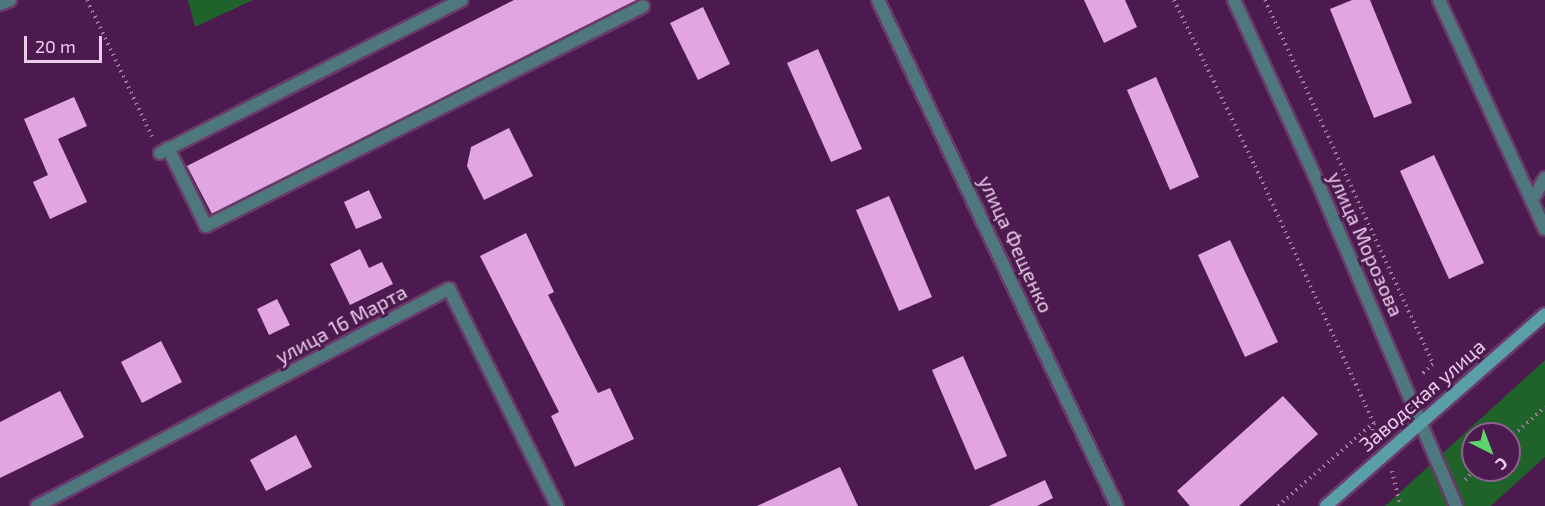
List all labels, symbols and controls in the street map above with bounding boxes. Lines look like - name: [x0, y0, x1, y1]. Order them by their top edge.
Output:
- scale bar: [27, 24, 105, 62]
- text: 20 m: [35, 35, 76, 57]
- street label: улица Морозова: [1323, 168, 1409, 320]
- street label: улица Фещенко: [974, 172, 1058, 316]
- street label: улица 16 Марта: [271, 279, 411, 369]
- street label: Заводская улица: [1354, 334, 1490, 456]
- north arrow: [1461, 422, 1521, 482]
- text: С: [1492, 454, 1512, 474]

